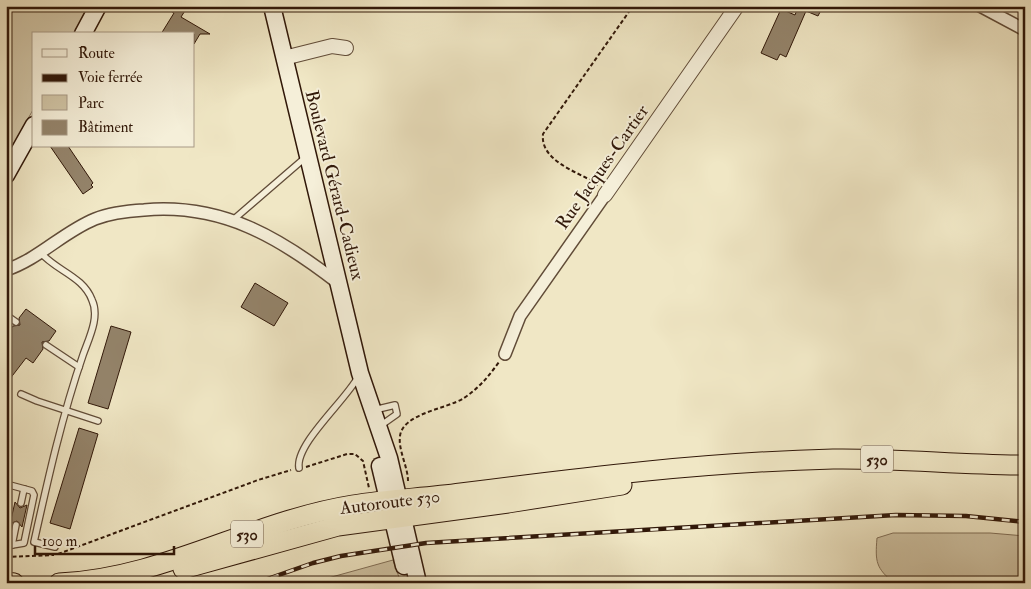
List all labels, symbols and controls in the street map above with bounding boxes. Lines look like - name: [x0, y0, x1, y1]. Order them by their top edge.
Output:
- legend: [32, 32, 195, 148]
- text: Route: [78, 44, 115, 63]
- text: Voie ferrée: [78, 68, 143, 87]
- street label: Boulevard Gérard-Cadieux: [300, 88, 369, 282]
- text: Parc: [78, 94, 104, 113]
- street label: Rue Jacques-Cartier: [551, 100, 654, 234]
- text: Bâtiment: [78, 118, 133, 137]
- road number: 530: [861, 446, 893, 472]
- street label: Autoroute 530: [338, 485, 441, 520]
- road number: 530: [231, 520, 263, 548]
- scale bar: [35, 524, 174, 556]
- text: 100 m: [42, 532, 78, 551]

